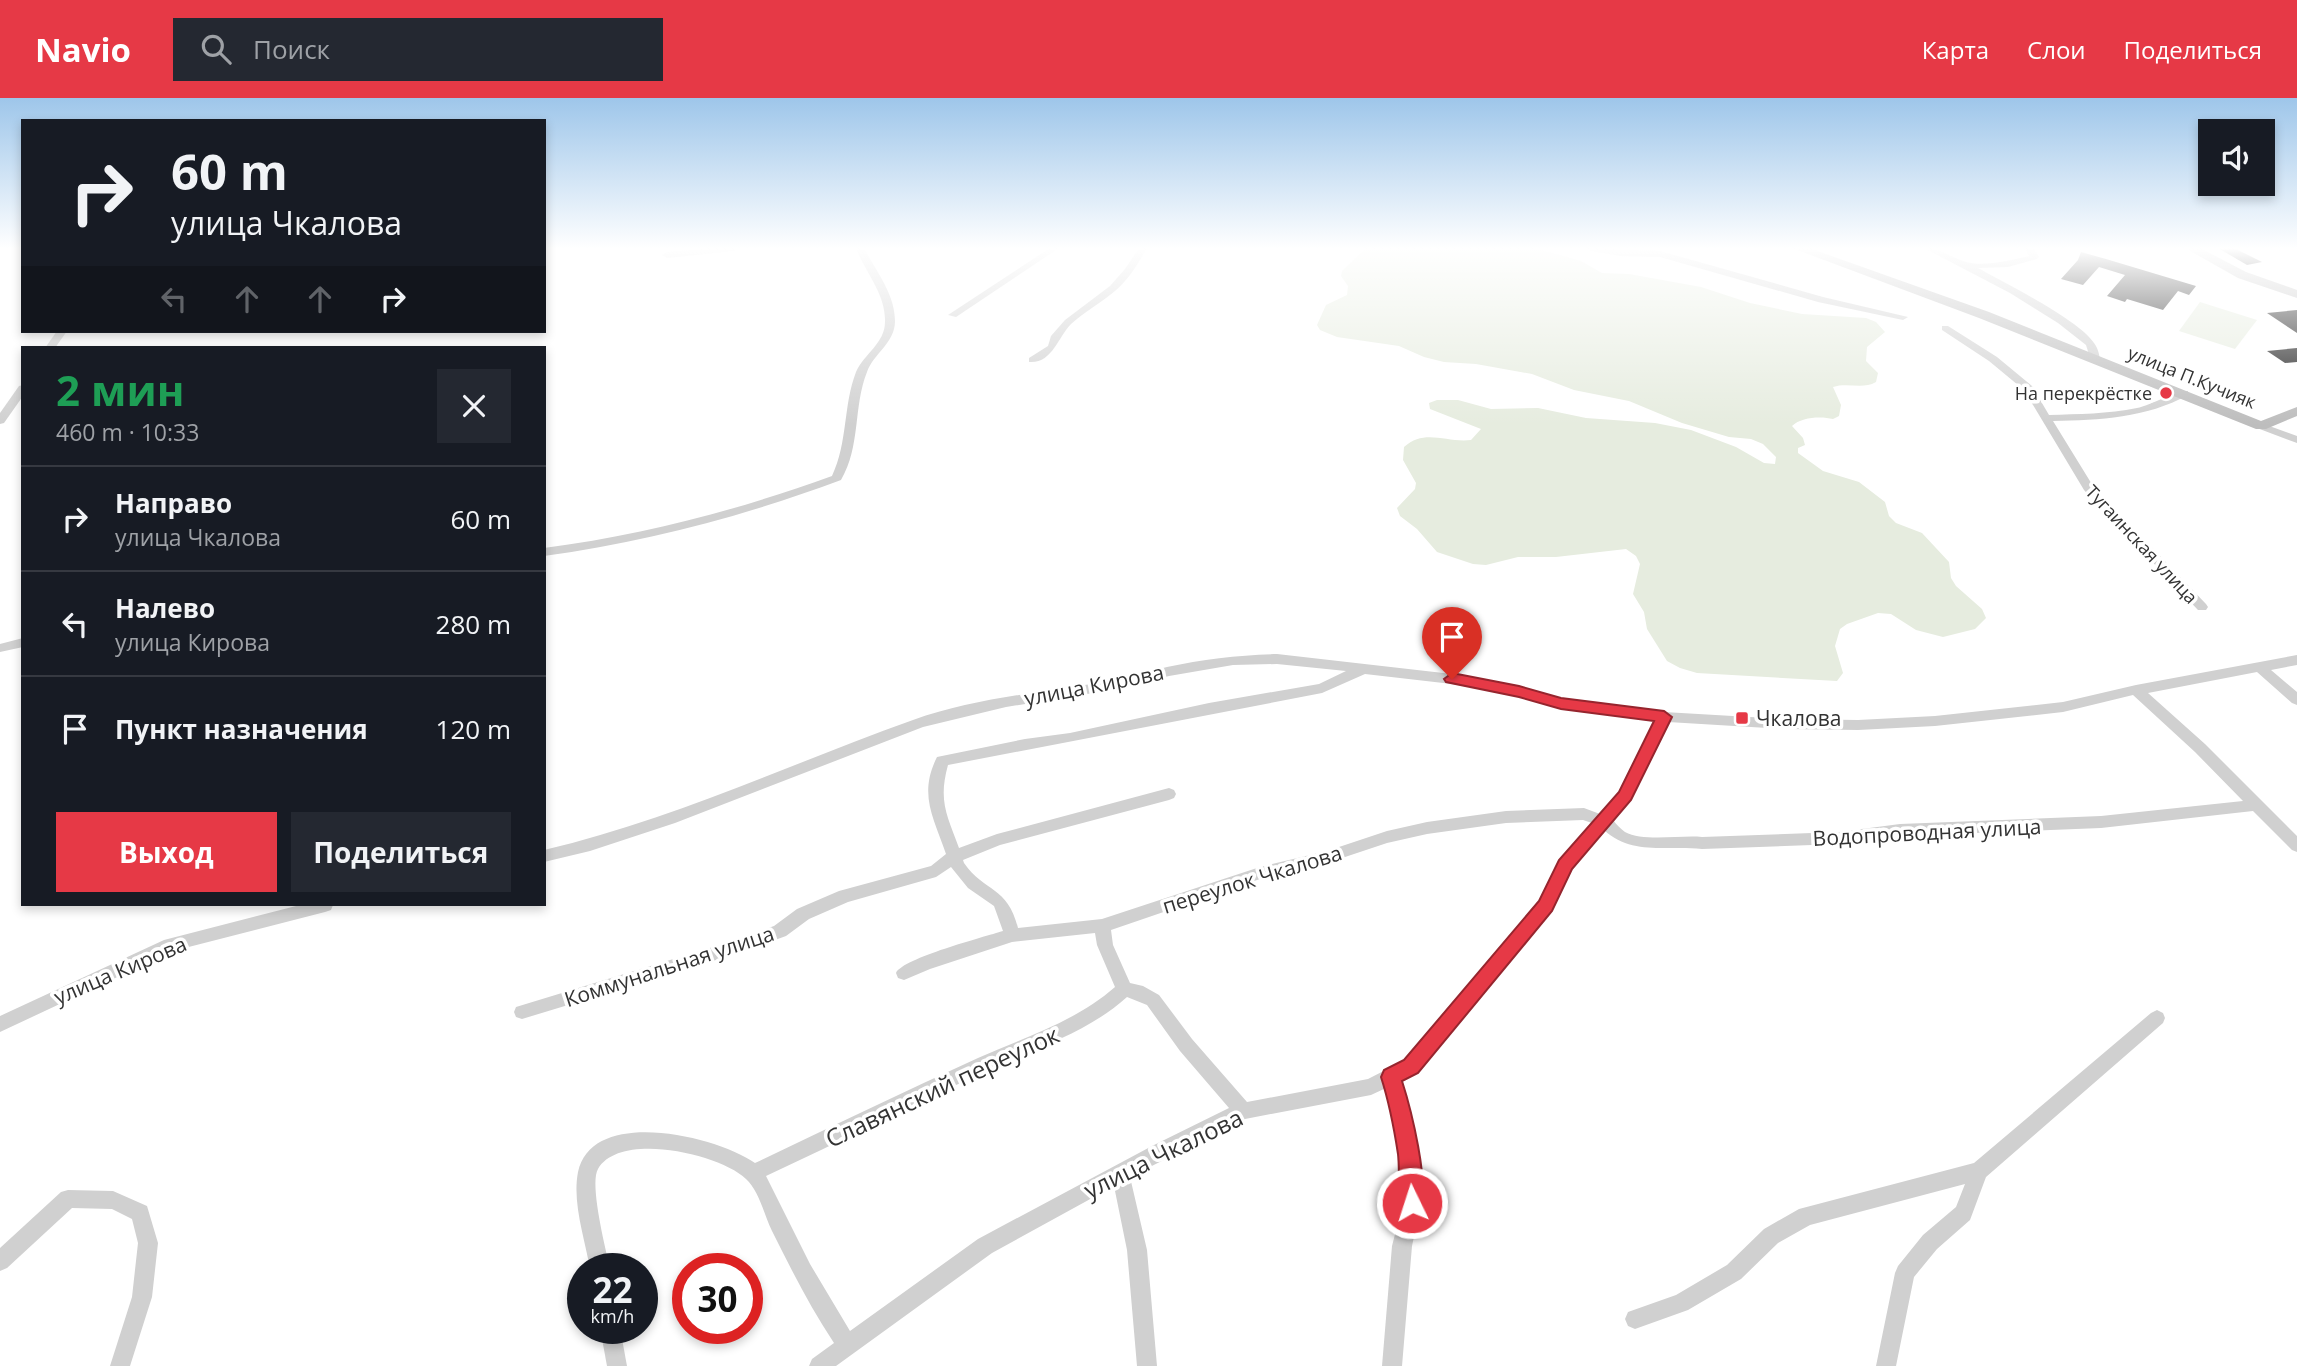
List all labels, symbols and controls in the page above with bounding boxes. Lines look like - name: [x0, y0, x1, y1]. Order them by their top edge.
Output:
- search box: [173, 18, 663, 81]
- text: Navio: [35, 27, 131, 72]
- icon: search: [197, 30, 235, 68]
- text: Поиск: [253, 31, 330, 67]
- text: Карта: [1922, 33, 1989, 66]
- text: Слои: [2027, 33, 2086, 66]
- text: Поделиться: [2124, 33, 2262, 66]
- map controls: [2198, 119, 2275, 196]
- button: sound: [2198, 119, 2275, 196]
- text: 60 m: [171, 138, 288, 204]
- icon: right: [56, 147, 147, 238]
- text: улица Чкалова: [171, 201, 402, 244]
- icon: left: [155, 280, 193, 318]
- icon: ahead: [228, 280, 266, 318]
- icon: ahead: [301, 280, 339, 318]
- icon: right: [374, 280, 412, 318]
- street label: улица П.Кучияк: [2124, 340, 2260, 414]
- text: 2 мин: [56, 361, 184, 418]
- button: close: [437, 369, 511, 443]
- place label: На перекрёстке: [2015, 381, 2152, 405]
- marker: На перекрёстке: [2158, 385, 2174, 401]
- text: 460 m · 10:33: [56, 416, 199, 448]
- street label: Тугаинская улица: [2081, 479, 2203, 609]
- text: Направо: [115, 485, 232, 521]
- icon: right: [56, 500, 94, 538]
- text: 60 m: [450, 501, 511, 537]
- text: улица Чкалова: [115, 521, 281, 553]
- text: Налево: [115, 590, 215, 626]
- icon: left: [56, 605, 94, 643]
- text: 280 m: [436, 606, 511, 642]
- pin: [1422, 607, 1482, 679]
- icon: arrive: [1433, 618, 1471, 656]
- text: улица Кирова: [115, 626, 270, 658]
- street label: улица Кирова: [1022, 658, 1166, 712]
- place label: Чкалова: [1756, 704, 1841, 732]
- icon: arrive: [56, 710, 94, 748]
- marker: Чкалова: [1734, 710, 1750, 726]
- text: Пункт назначения: [115, 711, 368, 747]
- text: 120 m: [436, 711, 511, 747]
- button: Выход: [56, 812, 277, 892]
- button: Поделиться: [291, 812, 511, 892]
- street label: Водопроводная улица: [1812, 812, 2042, 852]
- street label: переулок Чкалова: [1159, 838, 1345, 920]
- street label: Коммунальная улица: [561, 919, 777, 1013]
- street label: улица Кирова: [49, 929, 191, 1011]
- street label: Славянский переулок: [820, 1017, 1065, 1155]
- street label: улица Чкалова: [1078, 1100, 1248, 1206]
- position arrow: [1375, 1166, 1449, 1240]
- speed limit sign: 30: [672, 1253, 763, 1344]
- text: 22: [592, 1266, 633, 1313]
- text: km/h: [591, 1304, 634, 1328]

